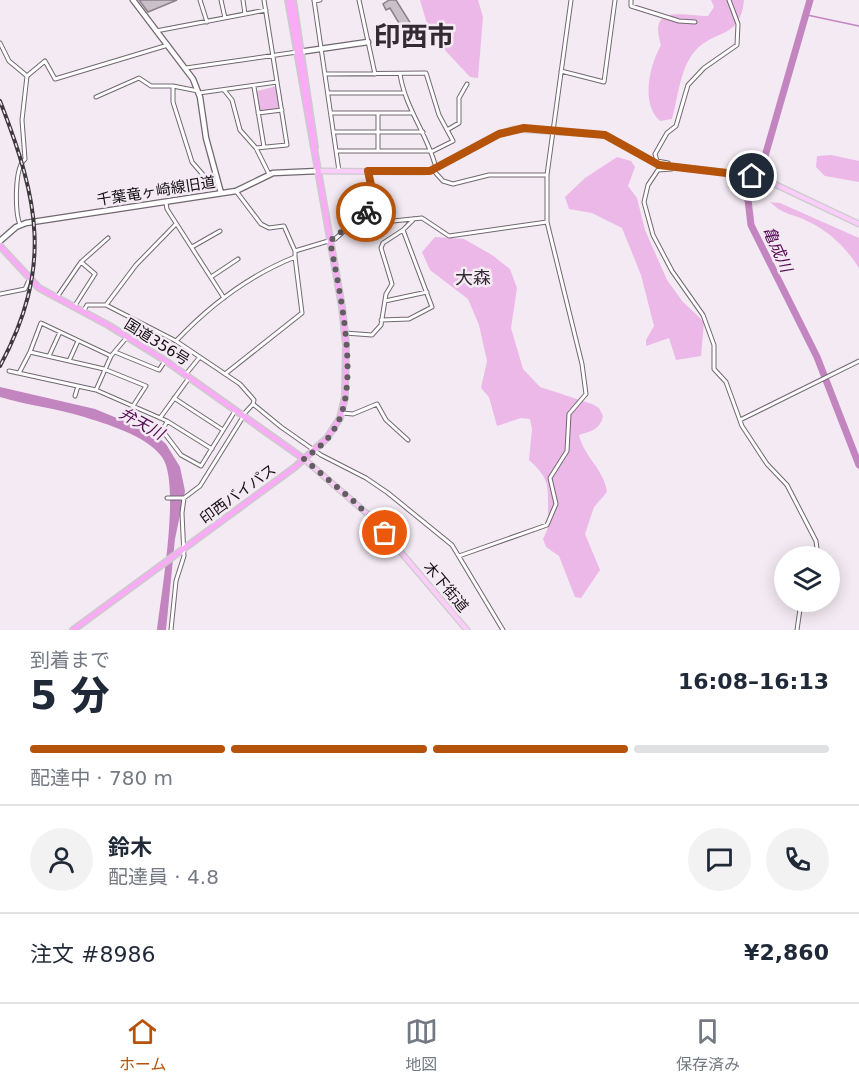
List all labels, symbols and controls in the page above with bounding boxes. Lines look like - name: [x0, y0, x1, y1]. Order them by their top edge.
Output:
- district label: 印西市: [374, 21, 455, 52]
- pin: [726, 150, 777, 201]
- icon: home: [735, 159, 768, 192]
- street label: 千葉竜ヶ崎線旧道: [95, 173, 217, 209]
- courier: [336, 182, 396, 242]
- icon: bike: [350, 196, 383, 229]
- water label: 亀成川: [759, 223, 797, 277]
- district label: 大森: [455, 267, 491, 288]
- street label: 国道356号: [121, 315, 193, 369]
- water label: 弁天川: [116, 403, 169, 444]
- street label: 印西バイパス: [196, 460, 280, 528]
- pin: [359, 507, 410, 558]
- icon: bag: [368, 516, 401, 549]
- map controls: [774, 546, 840, 612]
- button: layers: [774, 546, 840, 612]
- street label: 木下街道: [420, 558, 472, 616]
- text: 到着まで: [30, 648, 110, 672]
- text: 16:08–16:13: [678, 669, 829, 694]
- text: 5 分: [30, 673, 110, 718]
- text: 配達中 · 780 m: [30, 766, 173, 790]
- button: person: [30, 828, 93, 891]
- button: chat: [688, 828, 751, 891]
- button: phone: [766, 828, 829, 891]
- text: 鈴木: [108, 835, 152, 860]
- text: 配達員 · 4.8: [108, 865, 219, 889]
- text: ¥2,860: [744, 940, 829, 965]
- text: 注文 #8986: [30, 942, 155, 967]
- tab: ホーム: [119, 1015, 167, 1075]
- tab: 地図: [405, 1015, 438, 1075]
- tab: 保存済み: [676, 1015, 740, 1075]

